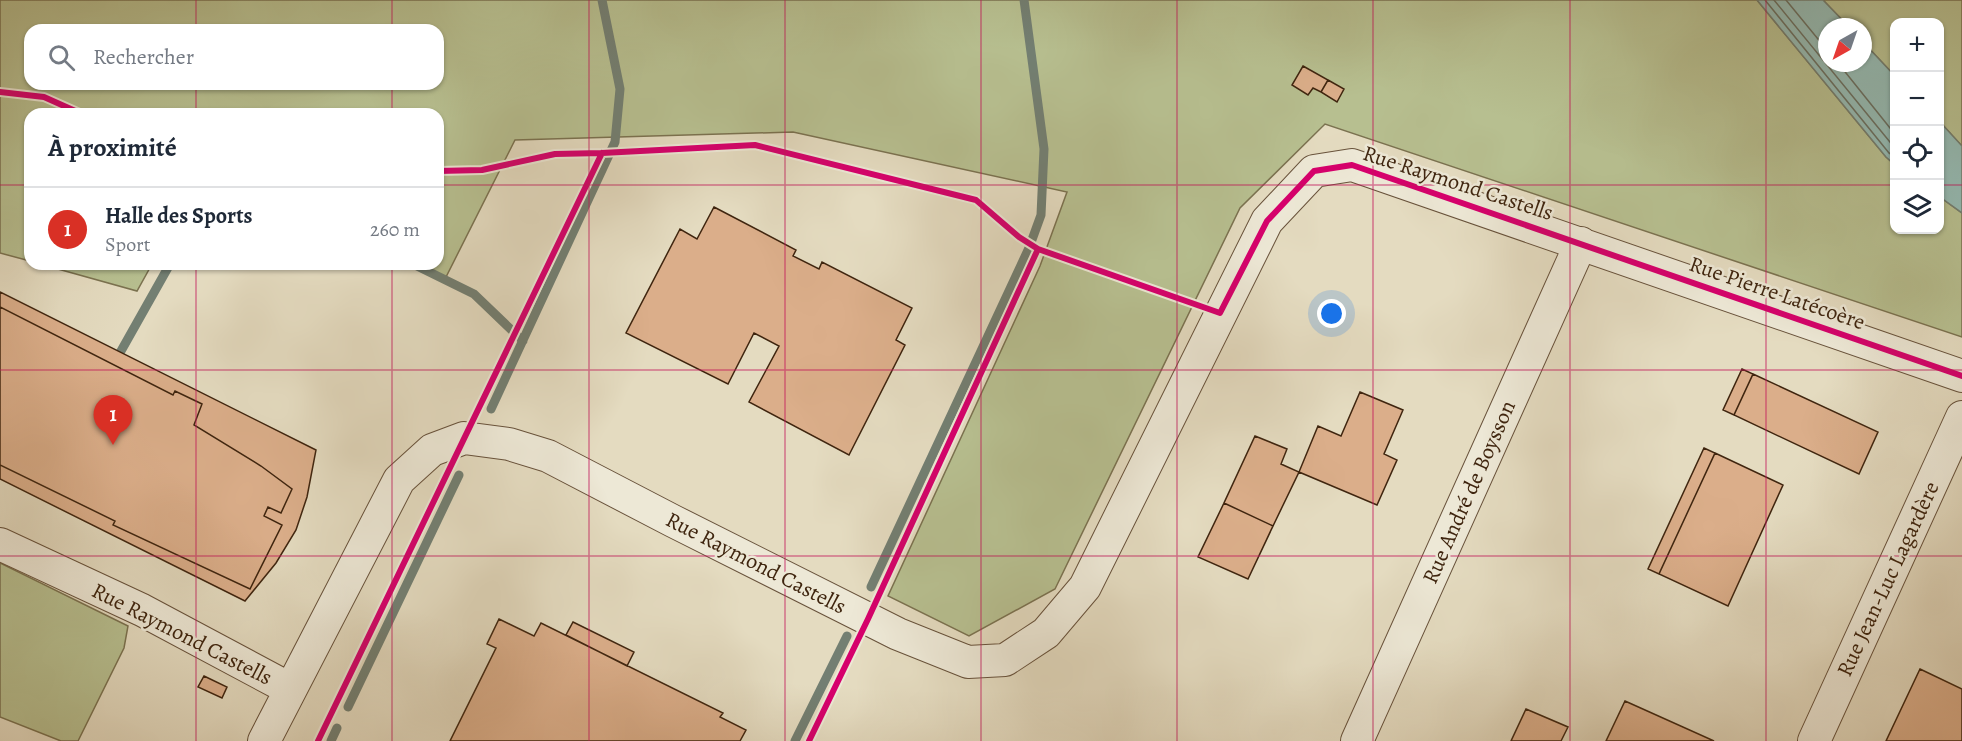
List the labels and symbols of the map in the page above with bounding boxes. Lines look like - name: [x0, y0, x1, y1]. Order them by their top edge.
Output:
- north arrow: [1818, 18, 1872, 72]
- street label: Rue Raymond Castells: [1359, 138, 1557, 228]
- street label: Rue Pierre Latécoère: [1685, 249, 1869, 337]
- your location: [1317, 299, 1346, 328]
- pin: 1: [94, 396, 132, 445]
- street label: Rue André de Boysson: [1415, 396, 1523, 588]
- street label: Rue Jean-Luc Lagardère: [1830, 477, 1946, 681]
- street label: Rue Raymond Castells: [661, 505, 851, 621]
- street label: Rue Raymond Castells: [87, 576, 277, 692]

